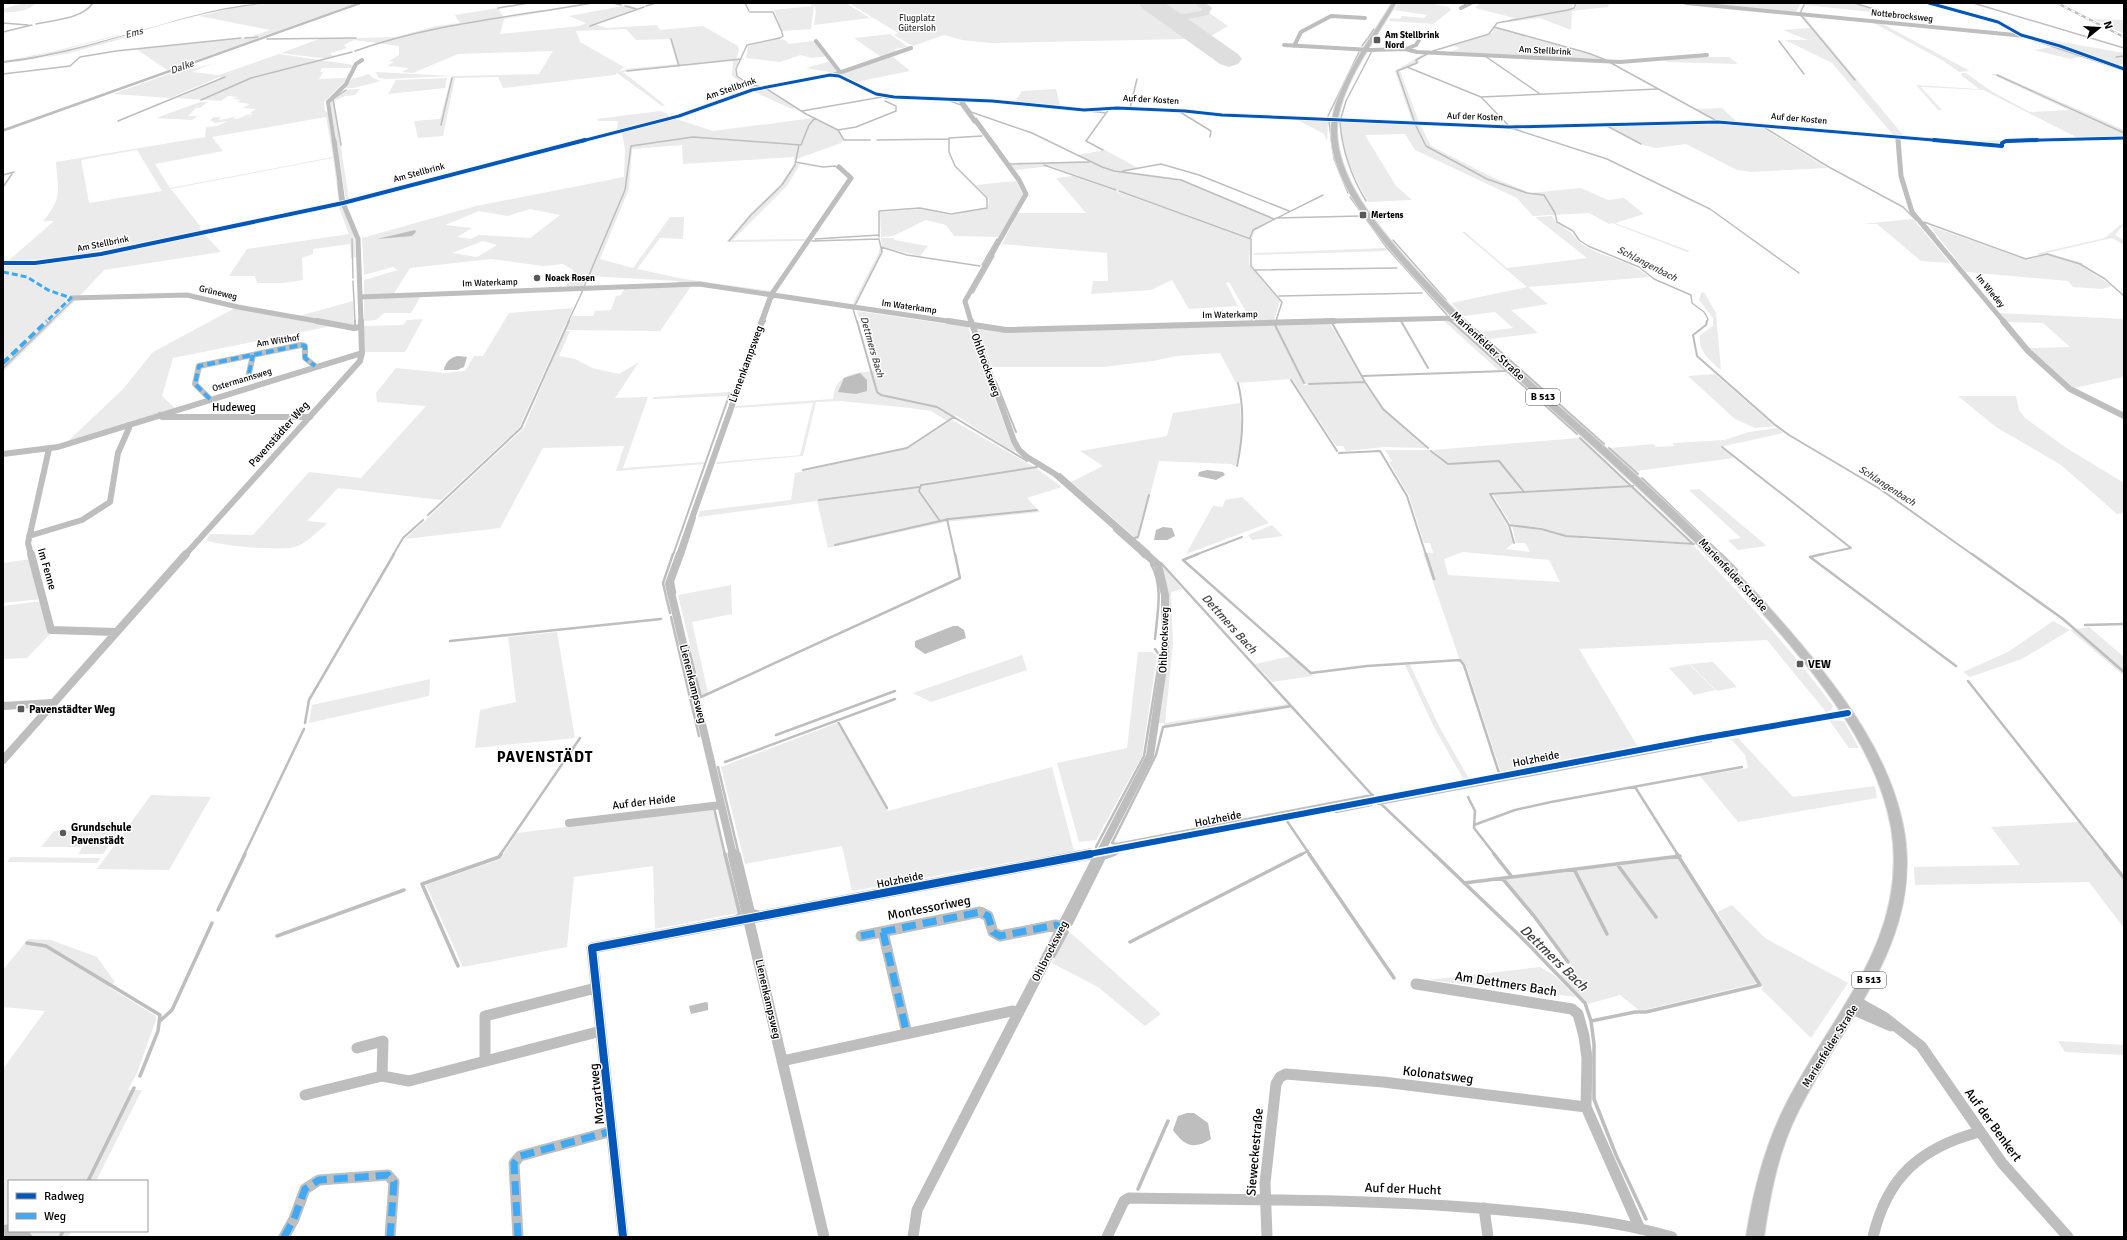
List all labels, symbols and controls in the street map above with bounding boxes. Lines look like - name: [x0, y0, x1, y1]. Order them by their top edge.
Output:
- street label: Nottebrocksweg: [1870, 7, 1934, 25]
- north arrow: [2079, 8, 2119, 48]
- park label: Flugplatz Gütersloh: [898, 13, 936, 34]
- text: N: [2101, 19, 2115, 31]
- water label: Ems: [124, 24, 146, 41]
- place label: Am Stellbrink Nord: [1385, 30, 1439, 51]
- marker: Am Stellbrink Nord: [1372, 35, 1382, 45]
- street label: Am Stellbrink: [1518, 44, 1572, 58]
- water label: Dalke: [169, 57, 196, 77]
- street label: Am Stellbrink: [704, 75, 758, 103]
- street label: Auf der Kosten: [1123, 93, 1179, 107]
- street label: Auf der Kosten: [1447, 111, 1503, 123]
- street label: Auf der Kosten: [1771, 111, 1828, 127]
- street label: Am Stellbrink: [392, 161, 446, 185]
- marker: Mertens: [1358, 210, 1368, 220]
- place label: Mertens: [1371, 210, 1404, 221]
- street label: Am Stellbrink: [76, 234, 130, 254]
- water label: Schlangenbach: [1615, 244, 1679, 284]
- street label: Im Wiedey: [1973, 272, 2007, 311]
- marker: Noack Rosen: [532, 273, 542, 283]
- place label: Noack Rosen: [545, 273, 595, 284]
- street label: Im Waterkamp: [462, 277, 518, 289]
- street label: Grüneweg: [198, 283, 238, 303]
- street label: Im Waterkamp: [881, 298, 937, 316]
- street label: Im Waterkamp: [1202, 309, 1258, 321]
- street label: Marienfelder Straße: [1449, 309, 1527, 383]
- water label: Dettmers Bach: [858, 315, 887, 379]
- street label: Lienenkampsweg: [726, 323, 766, 404]
- street label: Am Witthof: [256, 332, 301, 350]
- street label: Ohlbrocksweg: [969, 332, 1004, 399]
- street label: Ostermannsweg: [211, 366, 273, 394]
- road number: B 513: [1526, 389, 1560, 405]
- street label: Pavenstädter Weg: [246, 398, 312, 469]
- street label: Hudeweg: [212, 401, 256, 414]
- water label: Schlangenbach: [1856, 463, 1918, 509]
- street label: Marienfelder Straße: [1696, 536, 1770, 614]
- street label: Im Fenne: [35, 547, 59, 591]
- water label: Dettmers Bach: [1198, 591, 1260, 657]
- street label: Ohlbrocksweg: [1156, 606, 1172, 673]
- street label: Lienenkampsweg: [677, 643, 709, 725]
- place label: VEW: [1808, 658, 1831, 671]
- marker: VEW: [1795, 659, 1805, 669]
- place label: Pavenstädter Weg: [29, 703, 115, 716]
- marker: Pavenstädter Weg: [16, 704, 26, 714]
- district label: PAVENSTÄDT: [497, 748, 593, 766]
- street label: Holzheide: [1512, 748, 1560, 770]
- street label: Auf der Heide: [612, 792, 676, 812]
- street label: Holzheide: [1194, 808, 1242, 830]
- place label: Grundschule Pavenstädt: [71, 821, 132, 847]
- marker: Grundschule Pavenstädt: [58, 828, 68, 838]
- street label: Holzheide: [876, 869, 924, 891]
- street label: Montessoriweg: [886, 892, 972, 924]
- street label: Ohlbrocksweg: [1029, 918, 1071, 984]
- water label: Dettmers Bach: [1516, 921, 1592, 995]
- street label: Lienenkampsweg: [753, 958, 784, 1040]
- street label: Am Dettmers Bach: [1454, 968, 1558, 1000]
- road number: B 513: [1852, 972, 1886, 988]
- street label: Marienfelder Straße: [1799, 1002, 1861, 1090]
- street label: Mozartweg: [586, 1062, 608, 1126]
- street label: Kolonatsweg: [1402, 1063, 1474, 1087]
- street label: Auf der Benkert: [1961, 1085, 2025, 1165]
- street label: Sieweckestraße: [1243, 1108, 1267, 1196]
- legend: [8, 1180, 148, 1232]
- street label: Auf der Hucht: [1364, 1180, 1442, 1198]
- text: Radweg: [44, 1189, 84, 1204]
- text: Weg: [44, 1209, 66, 1224]

